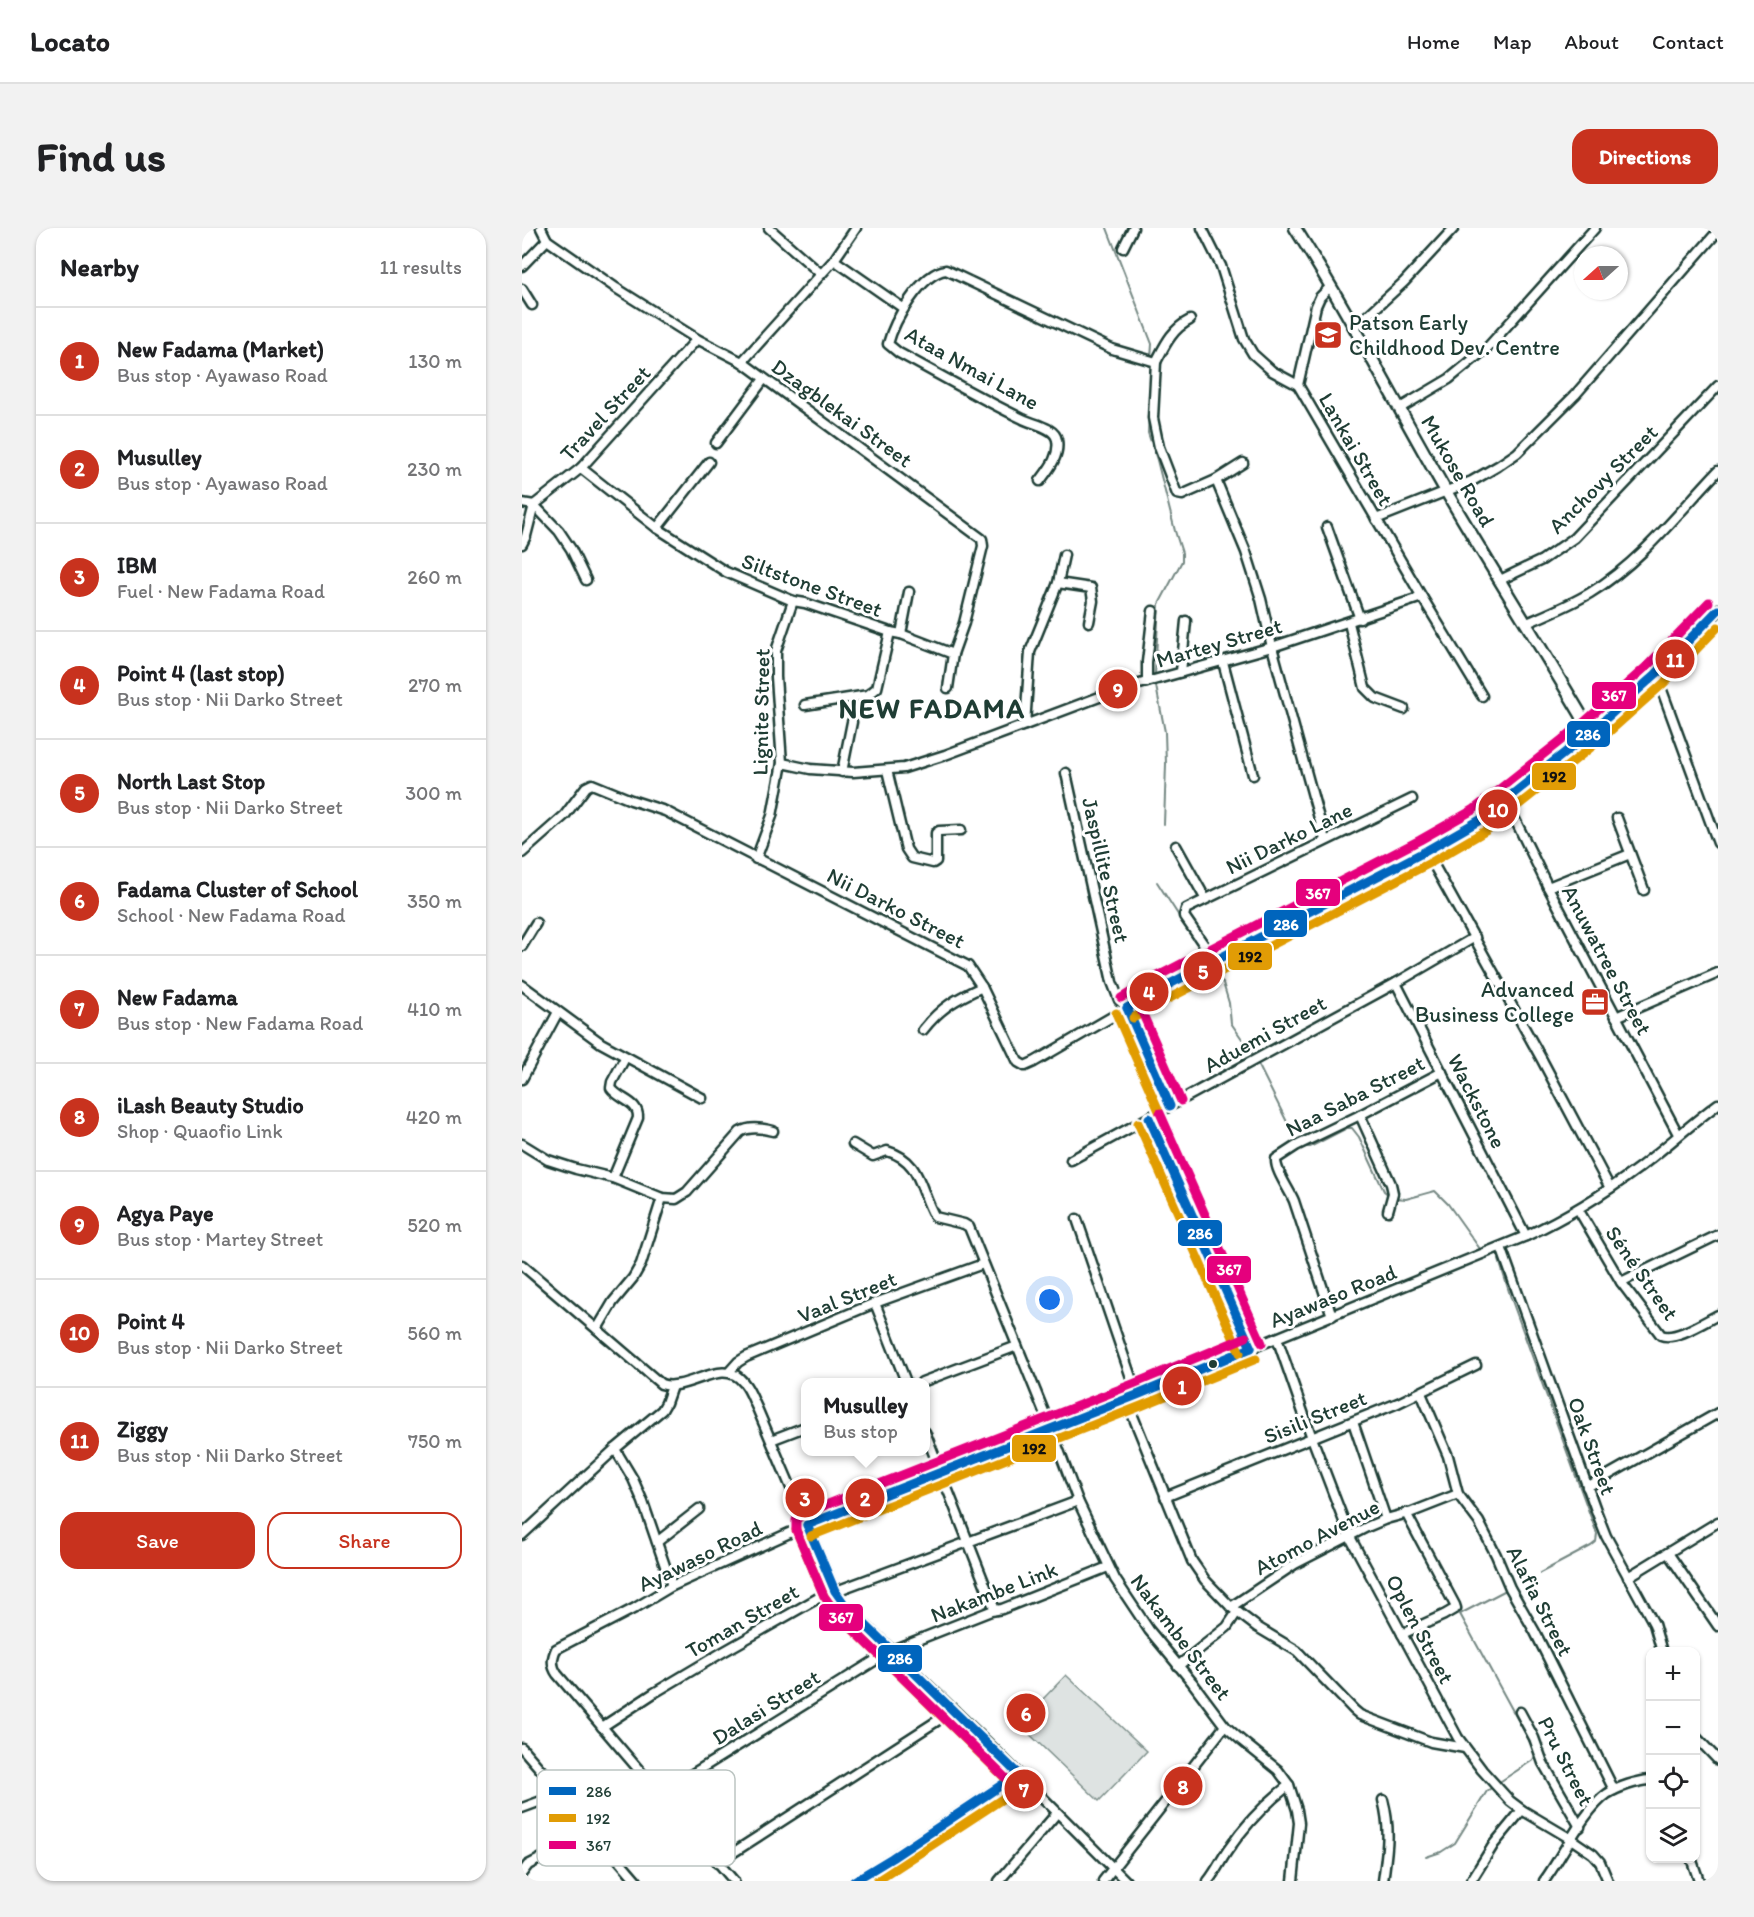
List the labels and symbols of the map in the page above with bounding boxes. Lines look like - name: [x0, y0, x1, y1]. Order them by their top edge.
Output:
- north arrow: [1574, 246, 1628, 300]
- place label: Patson Early Childhood Dev. Centre: [1349, 309, 1560, 361]
- school or university icon: Patson Early Childhood Dev. Centre: [1312, 319, 1344, 351]
- street label: Ataa Nmai Lane: [900, 320, 1044, 416]
- street label: Dzagblekai Street: [766, 353, 918, 473]
- street label: Travel Street: [554, 360, 656, 466]
- street label: Lankai Street: [1313, 388, 1399, 510]
- street label: Mukose Road: [1415, 410, 1501, 532]
- street label: Anchovy Street: [1543, 419, 1663, 539]
- street label: Siltstone Street: [738, 547, 886, 623]
- street label: Martey Street: [1153, 612, 1285, 674]
- pin: 11: [1656, 636, 1694, 682]
- street label: Lignite Street: [746, 648, 776, 776]
- pin: 9: [1098, 666, 1138, 712]
- line badge: 367: [1591, 681, 1637, 710]
- text: 367: [1601, 686, 1627, 705]
- district label: NEW FADAMA: [838, 691, 1026, 725]
- line badge: 286: [1566, 720, 1611, 748]
- text: 286: [1575, 725, 1601, 744]
- line badge: 192: [1531, 762, 1577, 791]
- text: 192: [1542, 767, 1567, 786]
- pin: 10: [1478, 786, 1518, 832]
- street label: Jaspillite Street: [1076, 795, 1136, 945]
- street label: Nii Darko Lane: [1221, 796, 1357, 880]
- street label: Nii Darko Street: [822, 862, 970, 954]
- line badge: 367: [1295, 878, 1341, 907]
- street label: Anuwatree Street: [1556, 880, 1658, 1040]
- text: 367: [1305, 884, 1331, 903]
- line badge: 286: [1263, 909, 1308, 938]
- text: 286: [1273, 915, 1299, 934]
- line badge: 192: [1227, 942, 1273, 971]
- text: 192: [1238, 947, 1263, 966]
- pin: 5: [1184, 948, 1222, 994]
- pin: 4: [1130, 970, 1168, 1014]
- place label: Advanced Business College: [1415, 976, 1574, 1028]
- office icon: Advanced Business College: [1579, 986, 1611, 1018]
- street label: Aduemi Street: [1199, 989, 1331, 1079]
- street label: Naa Saba Street: [1281, 1049, 1429, 1143]
- street label: Wackstone: [1442, 1049, 1512, 1153]
- line badge: 286: [1177, 1219, 1223, 1247]
- street label: Séné Street: [1600, 1220, 1684, 1326]
- text: 286: [1187, 1224, 1213, 1243]
- line badge: 367: [1206, 1255, 1252, 1284]
- street label: Ayawaso Road: [1266, 1258, 1400, 1334]
- text: 367: [1216, 1260, 1242, 1279]
- street label: Vaal Street: [794, 1265, 900, 1329]
- your location: [1035, 1285, 1064, 1314]
- unlabelled marker: [1207, 1358, 1219, 1370]
- pin: 1: [1162, 1364, 1202, 1408]
- street label: Sisili Street: [1260, 1384, 1370, 1450]
- street label: Oak Street: [1562, 1393, 1622, 1499]
- line badge: 192: [1011, 1434, 1057, 1463]
- text: 192: [1022, 1439, 1047, 1458]
- pin: 3: [786, 1476, 824, 1520]
- pin: 2: [846, 1476, 884, 1520]
- street label: Atomo Avenue: [1250, 1493, 1384, 1581]
- street label: Ayawaso Road: [634, 1514, 766, 1598]
- street label: Alafia Street: [1501, 1541, 1579, 1661]
- street label: Nakambe Link: [927, 1555, 1061, 1629]
- street label: Nakambe Street: [1125, 1568, 1237, 1706]
- street label: Oplen Street: [1380, 1570, 1460, 1688]
- street label: Toman Street: [681, 1578, 803, 1664]
- line badge: 367: [818, 1603, 864, 1632]
- text: 367: [828, 1608, 854, 1627]
- line badge: 286: [877, 1644, 923, 1673]
- text: 286: [887, 1649, 913, 1668]
- street label: Dalasi Street: [707, 1663, 825, 1751]
- pin: 6: [1006, 1690, 1046, 1736]
- street label: Pru Street: [1532, 1712, 1600, 1810]
- pin: 8: [1164, 1764, 1202, 1808]
- pin: 7: [1004, 1766, 1044, 1812]
- legend: [537, 1770, 735, 1866]
- text: 286: [586, 1782, 612, 1801]
- text: 192: [586, 1809, 611, 1828]
- text: 367: [586, 1836, 611, 1855]

